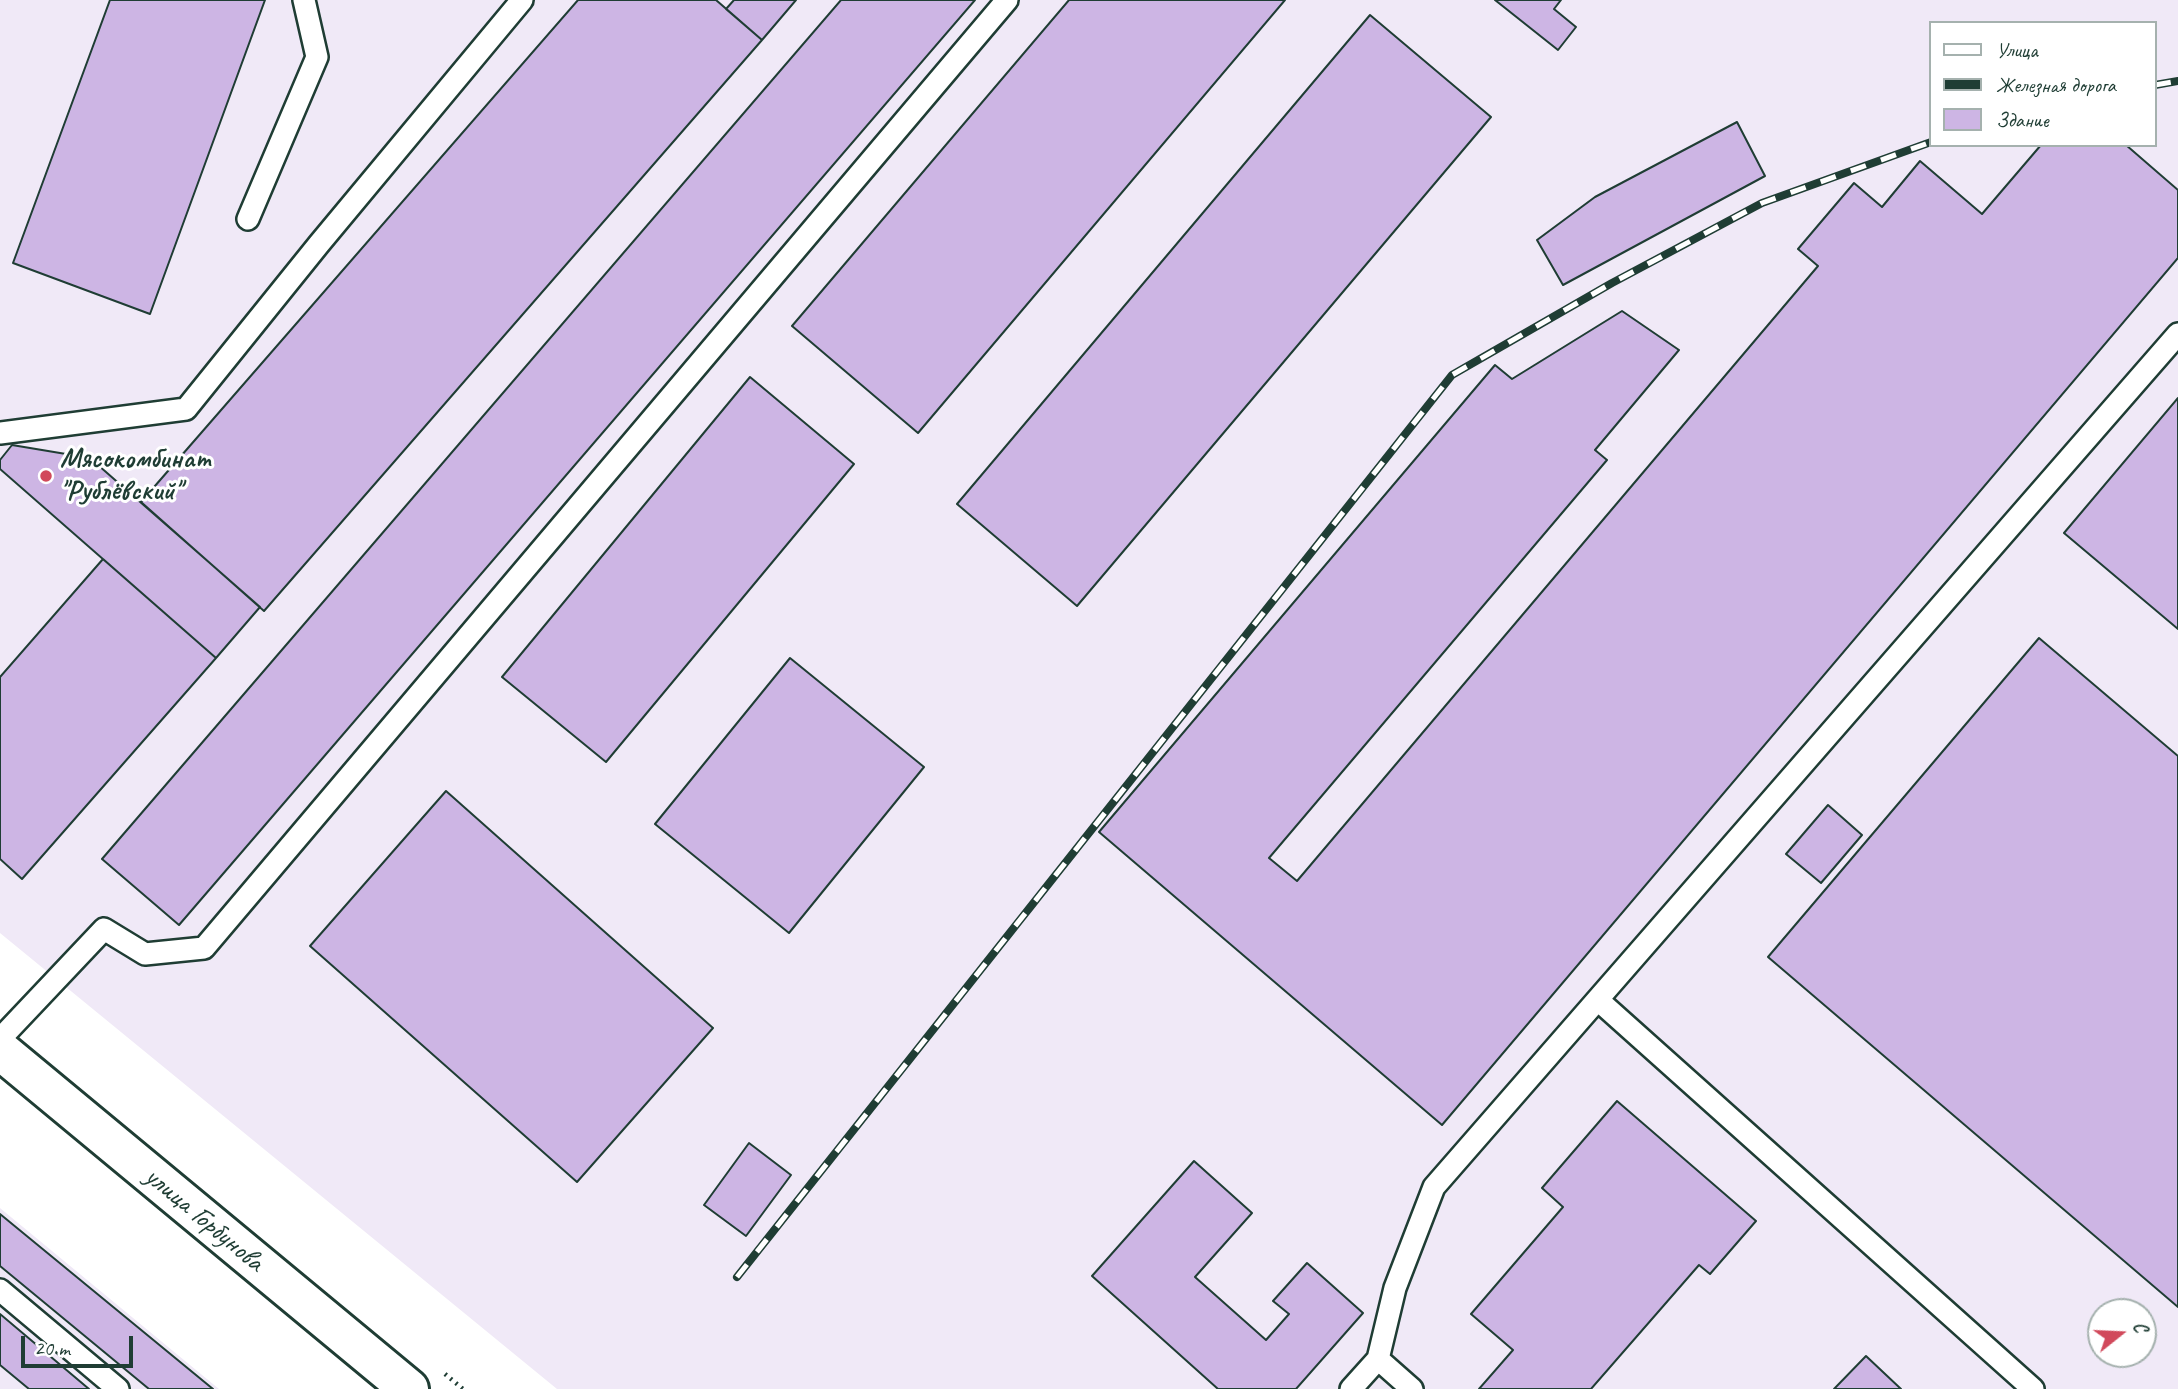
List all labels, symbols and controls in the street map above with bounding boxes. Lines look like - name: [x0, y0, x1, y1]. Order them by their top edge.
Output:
- legend: [1930, 21, 2157, 147]
- text: Улица: [1996, 37, 2038, 63]
- text: Железная дорога: [1996, 72, 2116, 98]
- text: Здание: [1996, 107, 2049, 133]
- place label: Мясокомбинат "Рублёвский": [60, 443, 211, 509]
- marker: Мясокомбинат "Рублёвский": [38, 468, 54, 484]
- street label: улица Горбунова: [137, 1160, 271, 1280]
- north arrow: [2087, 1298, 2157, 1368]
- text: С: [2127, 1319, 2153, 1335]
- scale bar: [24, 1322, 136, 1366]
- text: 20 m: [34, 1335, 70, 1361]

